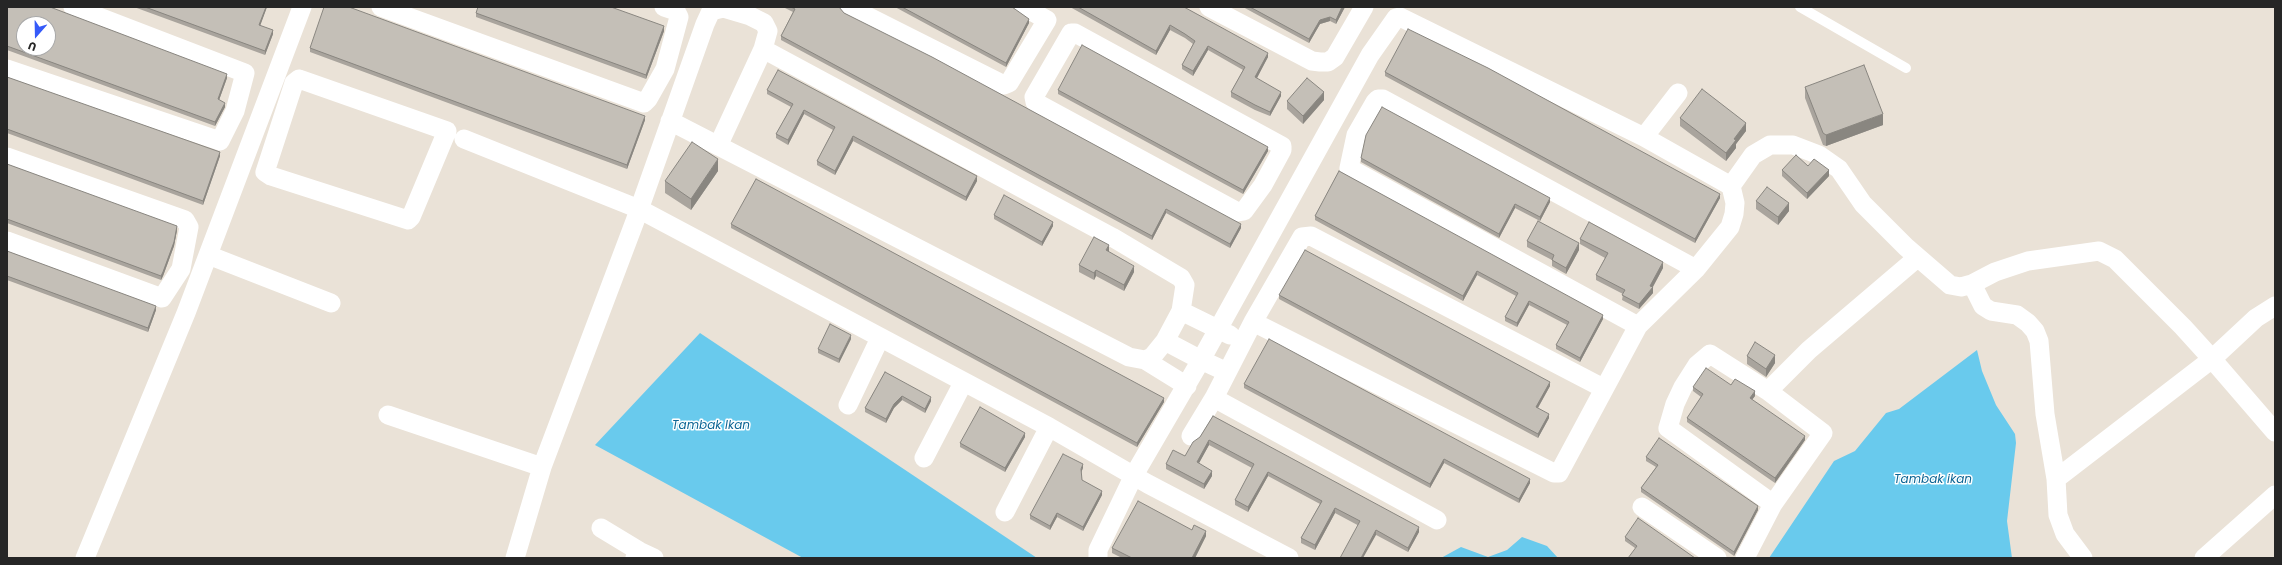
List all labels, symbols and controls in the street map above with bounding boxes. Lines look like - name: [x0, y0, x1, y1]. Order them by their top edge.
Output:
- north arrow: [16, 16, 56, 56]
- text: U: [26, 37, 39, 55]
- water label: Tambak Ikan: [672, 419, 750, 433]
- water label: Tambak ikan: [1894, 473, 1972, 487]

